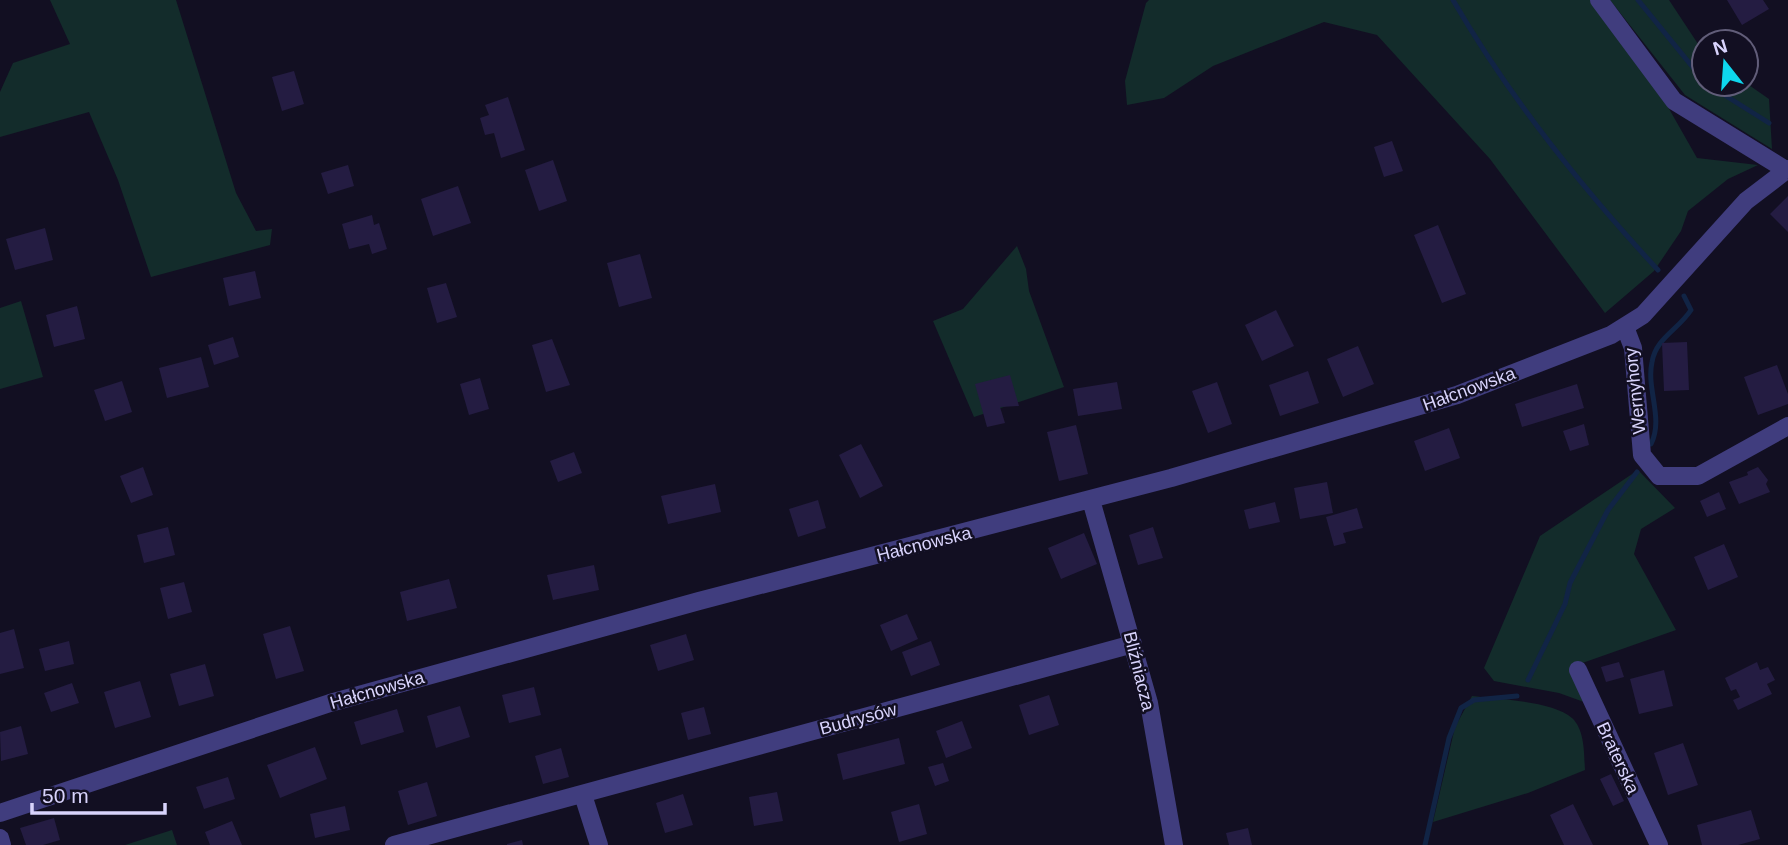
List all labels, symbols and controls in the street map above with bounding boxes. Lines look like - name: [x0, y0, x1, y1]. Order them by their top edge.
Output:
- north arrow: [1690, 28, 1760, 98]
- text: N: [1711, 35, 1730, 59]
- street label: Wernyhory: [1621, 347, 1649, 435]
- street label: Hałcnowska: [1420, 363, 1519, 415]
- street label: Hałcnowska: [874, 522, 974, 565]
- street label: Bliźniacza: [1119, 629, 1159, 714]
- street label: Hałcnowska: [328, 667, 427, 713]
- street label: Budrysów: [817, 699, 900, 739]
- street label: Braterska: [1593, 719, 1644, 798]
- scale bar: [32, 772, 164, 816]
- text: 50 m: [42, 784, 89, 807]

